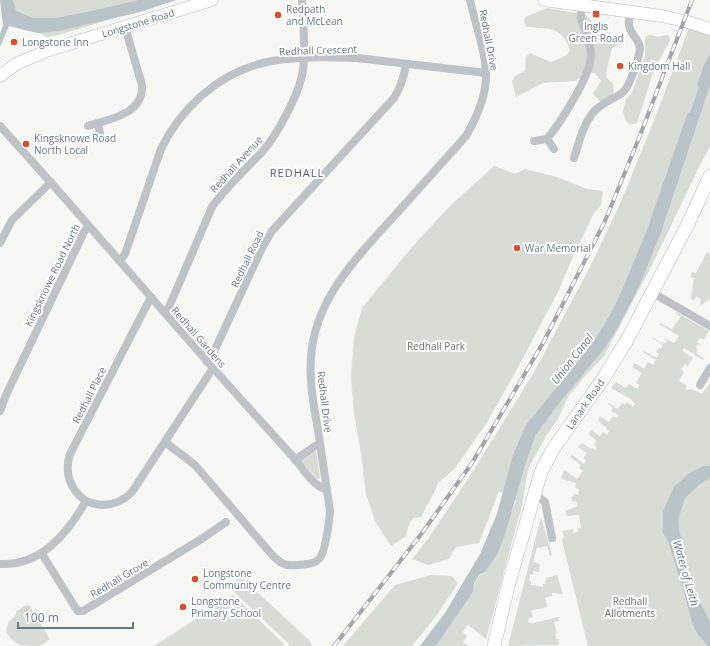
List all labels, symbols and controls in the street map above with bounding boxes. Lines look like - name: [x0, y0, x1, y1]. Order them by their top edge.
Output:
- place label: Redpath and McLean: [286, 2, 343, 28]
- street label: Longstone Road: [100, 5, 176, 41]
- street label: Redhall Drive: [476, 8, 502, 72]
- marker: Inglis Green Road: [591, 9, 601, 19]
- marker: Redpath and McLean: [273, 10, 283, 20]
- place label: Inglis Green Road: [568, 19, 624, 45]
- place label: Longstone Inn: [22, 35, 89, 49]
- marker: Longstone Inn: [9, 37, 19, 47]
- street label: Redhall Crescent: [279, 42, 358, 58]
- place label: Kingdom Hall: [628, 59, 690, 73]
- marker: Kingdom Hall: [615, 61, 625, 71]
- place label: Kingsknowe Road North Local: [34, 131, 116, 157]
- street label: Redhall Avenue: [207, 132, 266, 195]
- marker: Kingsknowe Road North Local: [21, 139, 31, 149]
- district label: REDHALL: [270, 165, 324, 180]
- street label: Kingsknowe Road North: [21, 222, 83, 328]
- street label: Redhall Road: [227, 228, 267, 290]
- place label: War Memorial: [525, 241, 591, 255]
- marker: War Memorial: [512, 243, 522, 253]
- street label: Redhall Gardens: [169, 303, 230, 371]
- water label: Union Canal: [547, 330, 596, 387]
- park label: Redhall Park: [407, 339, 466, 353]
- street label: Redhall Place: [69, 364, 109, 426]
- street label: Redhall Drive: [314, 371, 336, 434]
- street label: Lanark Road: [563, 376, 607, 432]
- water label: Water of Leith: [670, 538, 703, 608]
- street label: Redhall Grove: [87, 555, 151, 601]
- place label: Longstone Community Centre: [203, 566, 291, 592]
- marker: Longstone Community Centre: [190, 574, 200, 584]
- place label: Longstone Primary School: [191, 594, 261, 620]
- park label: Redhall Allotments: [605, 594, 655, 620]
- marker: Longstone Primary School: [178, 602, 188, 612]
- scale bar: [18, 604, 133, 630]
- text: 100 m: [24, 609, 59, 626]

